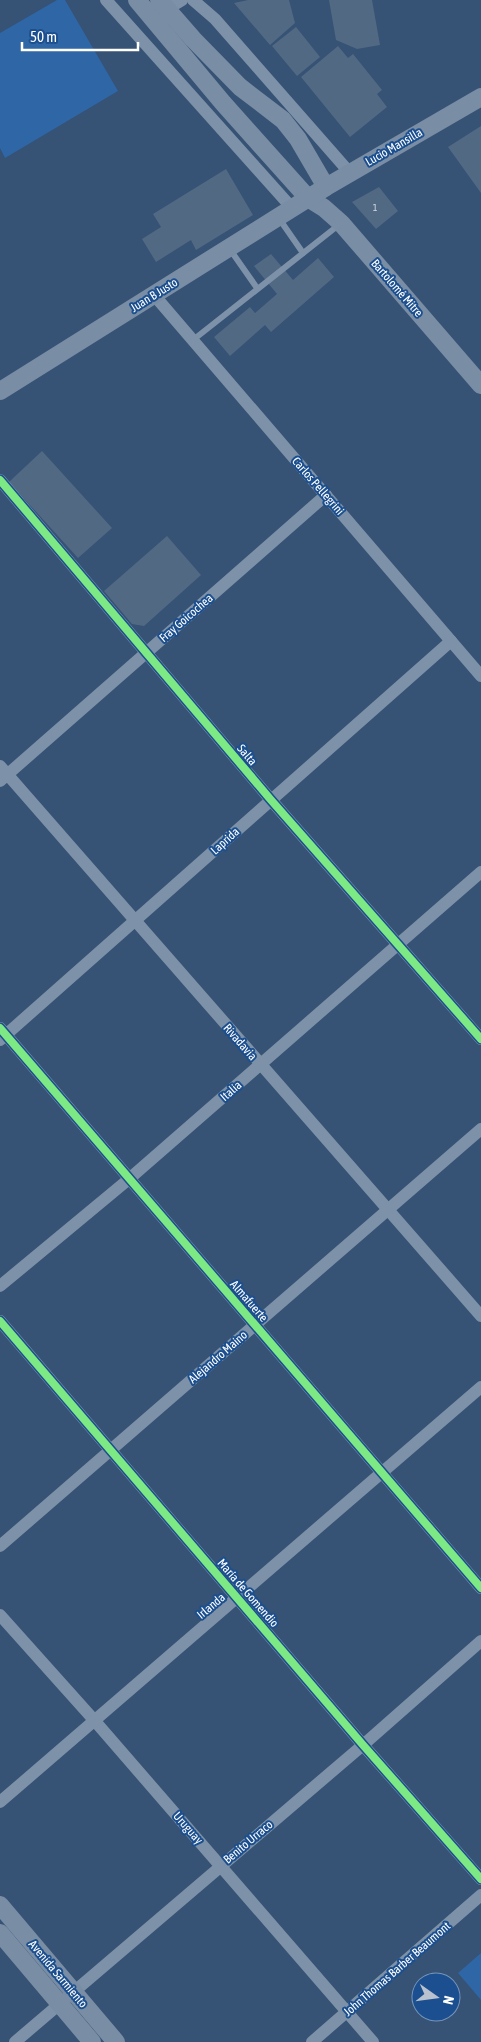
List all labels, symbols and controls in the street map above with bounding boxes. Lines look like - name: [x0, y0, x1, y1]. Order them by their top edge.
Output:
- scale bar: [22, 20, 139, 52]
- text: 50 m: [30, 28, 57, 45]
- street label: Lucio Mansilla: [363, 125, 425, 169]
- house number: 1: [373, 202, 378, 213]
- street label: Bartolomé Mitre: [368, 256, 426, 320]
- street label: Juan B Justo: [128, 275, 180, 315]
- street label: Carlos Pellegrini: [289, 454, 347, 518]
- street label: Fray Goicochea: [156, 591, 216, 645]
- street label: Salta: [234, 742, 260, 768]
- street label: Laprida: [208, 825, 242, 857]
- street label: Rivadavia: [220, 1021, 260, 1063]
- street label: Italia: [217, 1078, 245, 1104]
- street label: Almafuerte: [227, 1278, 271, 1324]
- street label: Alejandro Maino: [186, 1328, 250, 1386]
- street label: María de Gomendio: [215, 1556, 282, 1630]
- street label: Irlanda: [194, 1590, 228, 1622]
- street label: Uruguay: [170, 1809, 206, 1847]
- street label: Benito Urraco: [221, 1817, 276, 1867]
- street label: John Thomas Barber Beaumont: [341, 1919, 454, 2019]
- street label: Avenida Sarmiento: [26, 1938, 90, 2011]
- north arrow: [411, 1972, 461, 2022]
- text: N: [440, 1994, 457, 2006]

